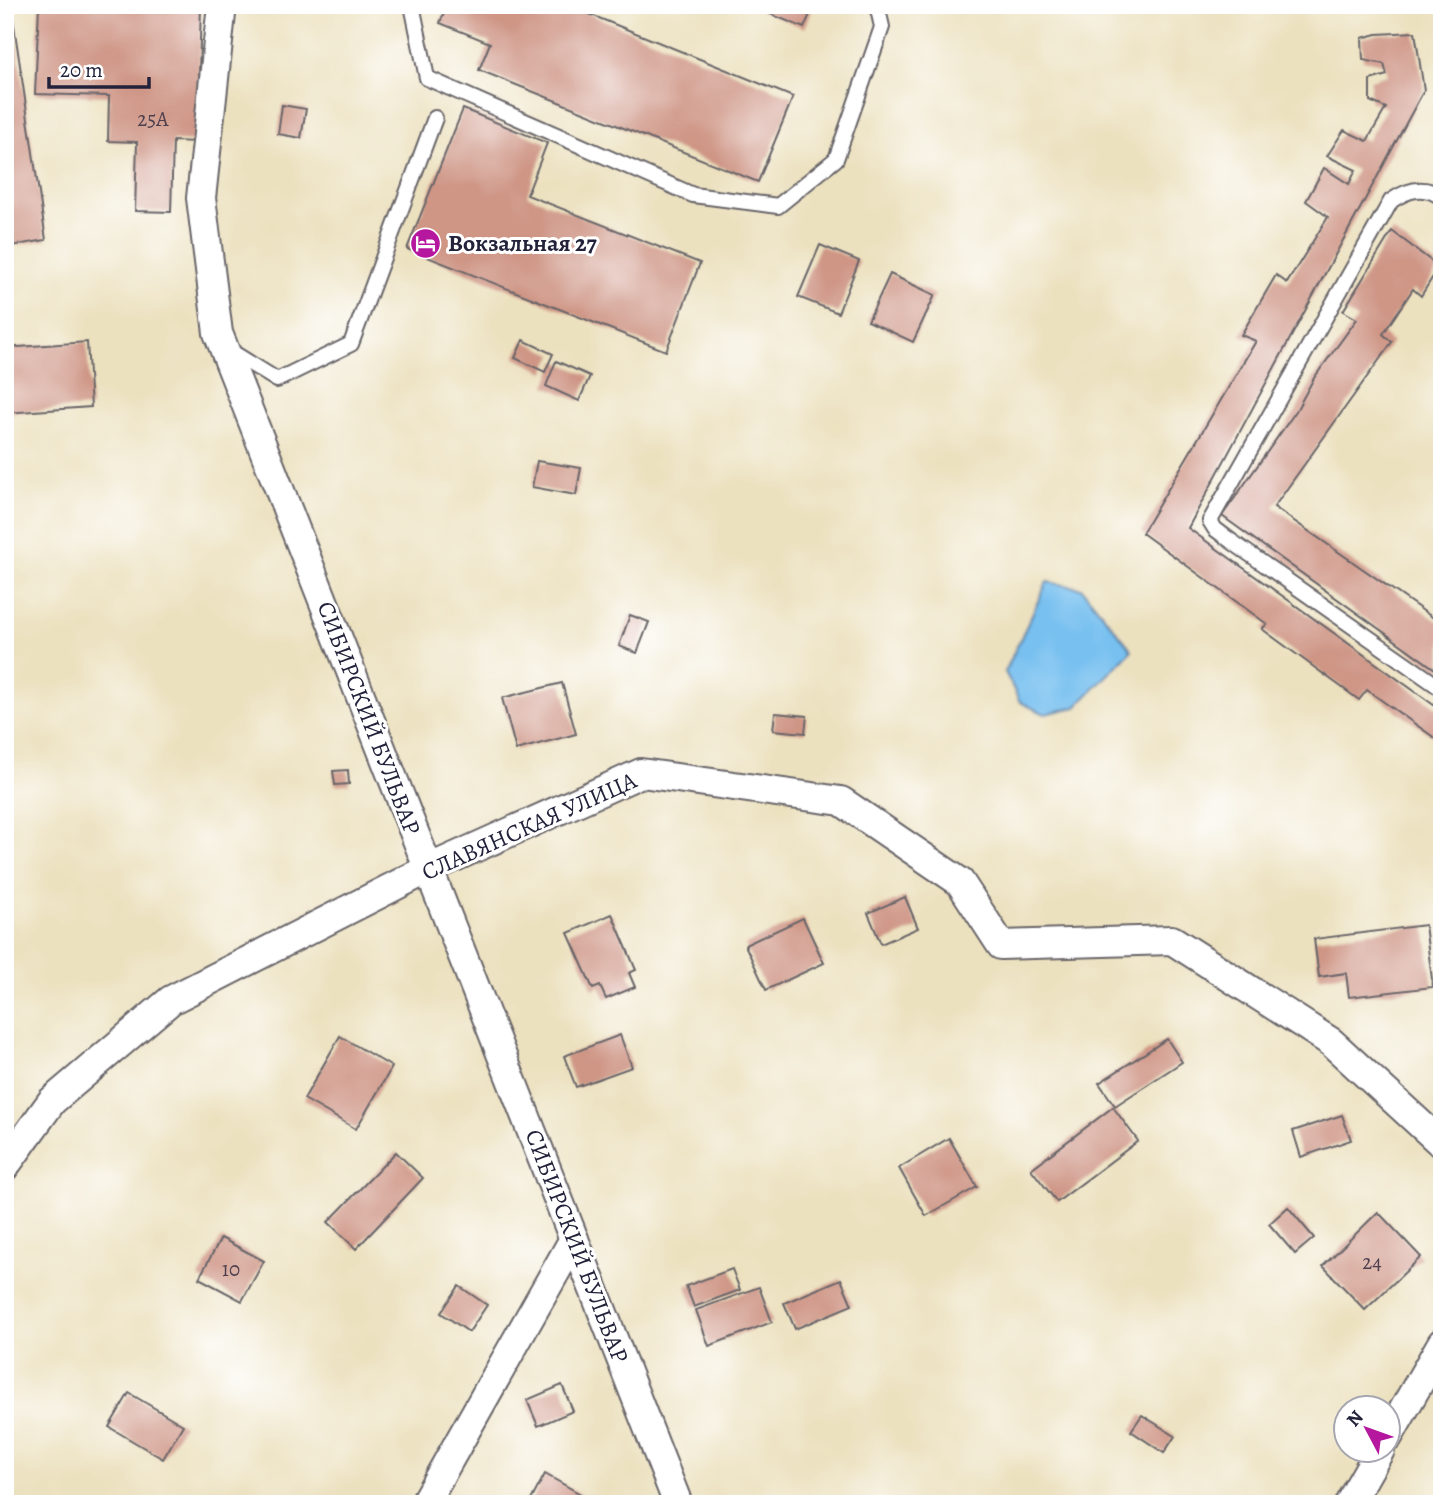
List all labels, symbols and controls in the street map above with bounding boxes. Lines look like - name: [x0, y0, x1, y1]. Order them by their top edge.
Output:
- scale bar: [49, 46, 149, 90]
- text: 20 m: [60, 56, 103, 84]
- house number: 25А: [137, 105, 169, 133]
- hotel icon: Вокзальная 27: [408, 226, 442, 260]
- place label: Вокзальная 27: [448, 227, 597, 259]
- street label: СИБИРСКИЙ БУЛЬВАР: [310, 597, 428, 839]
- street label: СЛАВЯНСКАЯ УЛИЦА: [416, 764, 642, 888]
- street label: СИБИРСКИЙ БУЛЬВАР: [518, 1125, 636, 1367]
- house number: 24: [1362, 1248, 1382, 1276]
- house number: 10: [222, 1255, 240, 1283]
- north arrow: [1332, 1394, 1402, 1464]
- text: N: [1341, 1405, 1369, 1432]

